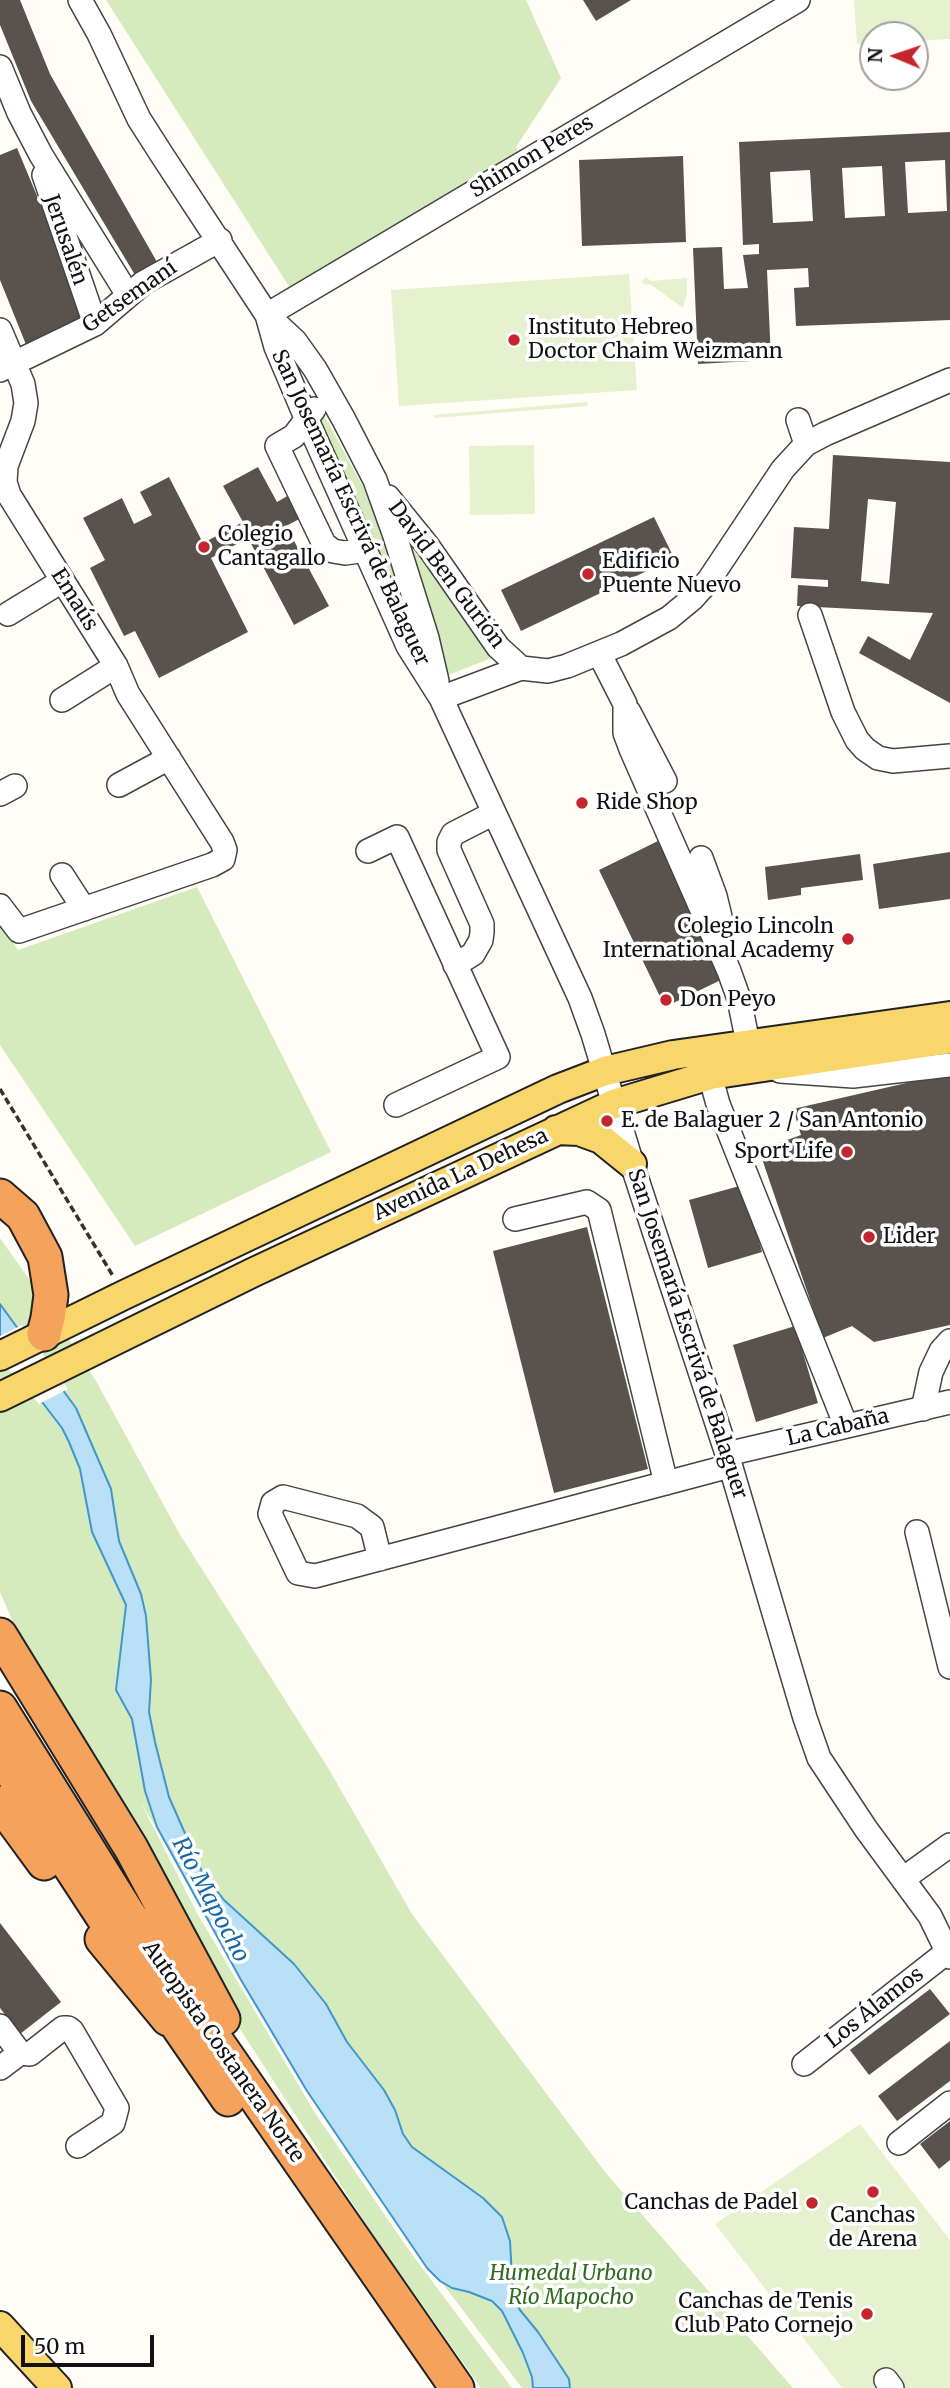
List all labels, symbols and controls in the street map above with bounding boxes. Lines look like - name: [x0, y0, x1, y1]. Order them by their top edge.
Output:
- north arrow: [859, 21, 929, 91]
- text: N: [863, 47, 887, 63]
- street label: Shimon Peres: [466, 110, 598, 204]
- street label: Jerusalén: [38, 191, 92, 289]
- street label: Getsemaní: [78, 255, 182, 339]
- place label: Instituto Hebreo Doctor Chaim Weizmann: [528, 315, 783, 365]
- marker: Instituto Hebreo Doctor Chaim Weizmann: [506, 332, 522, 348]
- street label: San Josemaría Escrivá de Balaguer: [266, 346, 434, 670]
- street label: David Ben Gurión: [382, 496, 510, 654]
- place label: Colegio Cantagallo: [218, 522, 326, 572]
- marker: Colegio Cantagallo: [196, 539, 212, 555]
- place label: Edificio Puente Nuevo: [602, 549, 741, 599]
- street label: Emaús: [45, 564, 103, 636]
- marker: Edificio Puente Nuevo: [580, 566, 596, 582]
- place label: Ride Shop: [596, 790, 698, 816]
- marker: Ride Shop: [574, 795, 590, 811]
- place label: Colegio Lincoln International Academy: [603, 914, 834, 964]
- marker: Colegio Lincoln International Academy: [840, 931, 856, 947]
- place label: Don Peyo: [680, 987, 776, 1013]
- marker: Don Peyo: [658, 992, 674, 1008]
- place label: E. de Balaguer 2 / San Antonio: [621, 1108, 923, 1134]
- marker: E. de Balaguer 2 / San Antonio: [599, 1113, 615, 1129]
- street label: Avenida La Dehesa: [370, 1123, 552, 1227]
- place label: Sport Life: [734, 1139, 833, 1165]
- marker: Sport Life: [839, 1144, 855, 1160]
- street label: San Josemaría Escrivá de Balaguer: [622, 1166, 752, 1502]
- place label: Lider: [883, 1224, 936, 1250]
- marker: Lider: [861, 1229, 877, 1245]
- street label: La Cabaña: [784, 1404, 892, 1452]
- water label: Río Mapocho: [165, 1833, 255, 1967]
- street label: Autopista Costanera Norte: [137, 1937, 309, 2167]
- street label: Los Álamos: [821, 1962, 929, 2054]
- marker: Canchas de Arena: [865, 2184, 881, 2200]
- place label: Canchas de Padel: [625, 2190, 798, 2216]
- marker: Canchas de Padel: [804, 2195, 820, 2211]
- place label: Canchas de Arena: [829, 2203, 917, 2253]
- park label: Humedal Urbano Río Mapocho: [489, 2261, 653, 2311]
- place label: Canchas de Tenis Club Pato Cornejo: [675, 2289, 853, 2339]
- marker: Canchas de Tenis Club Pato Cornejo: [859, 2306, 875, 2322]
- scale bar: [24, 2322, 158, 2366]
- text: 50 m: [34, 2333, 85, 2360]

